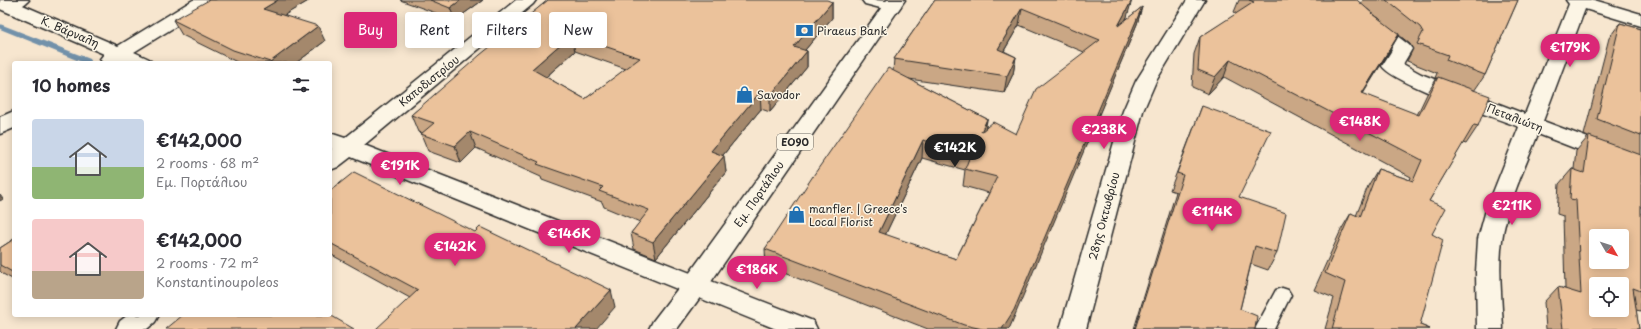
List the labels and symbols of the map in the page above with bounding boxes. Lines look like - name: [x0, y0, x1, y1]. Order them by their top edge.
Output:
- street label: Κ. Βάρναλη: [38, 12, 102, 51]
- bank icon: Piraeus Bank: [794, 21, 814, 41]
- place label: Piraeus Bank: [817, 22, 887, 39]
- pin: €179K: [1542, 34, 1598, 68]
- street label: Καποδιστρίου: [395, 51, 463, 110]
- shop icon: Savodor: [734, 85, 754, 105]
- place label: Savodor: [757, 86, 800, 103]
- street label: Πεταλιώτη: [1484, 99, 1546, 136]
- pin: €148K: [1332, 108, 1388, 142]
- pin: €238K: [1076, 116, 1132, 150]
- road number: ΕΟ90: [777, 134, 813, 150]
- pin: €142K: [927, 134, 983, 168]
- pin: €191K: [372, 152, 428, 186]
- street label: Εμ. Πορτάλιου: [729, 157, 788, 230]
- street label: 28ης Οκτωβρίου: [1084, 170, 1123, 262]
- pin: €211K: [1484, 192, 1540, 226]
- pin: €114K: [1184, 198, 1240, 232]
- place label: manfler. | Greece's Local Florist: [809, 200, 907, 230]
- shop icon: manfler. | Greece's Local Florist: [786, 205, 806, 225]
- pin: €146K: [541, 220, 597, 254]
- north arrow: [1589, 229, 1629, 269]
- pin: €142K: [427, 233, 483, 267]
- pin: €186K: [729, 256, 785, 290]

